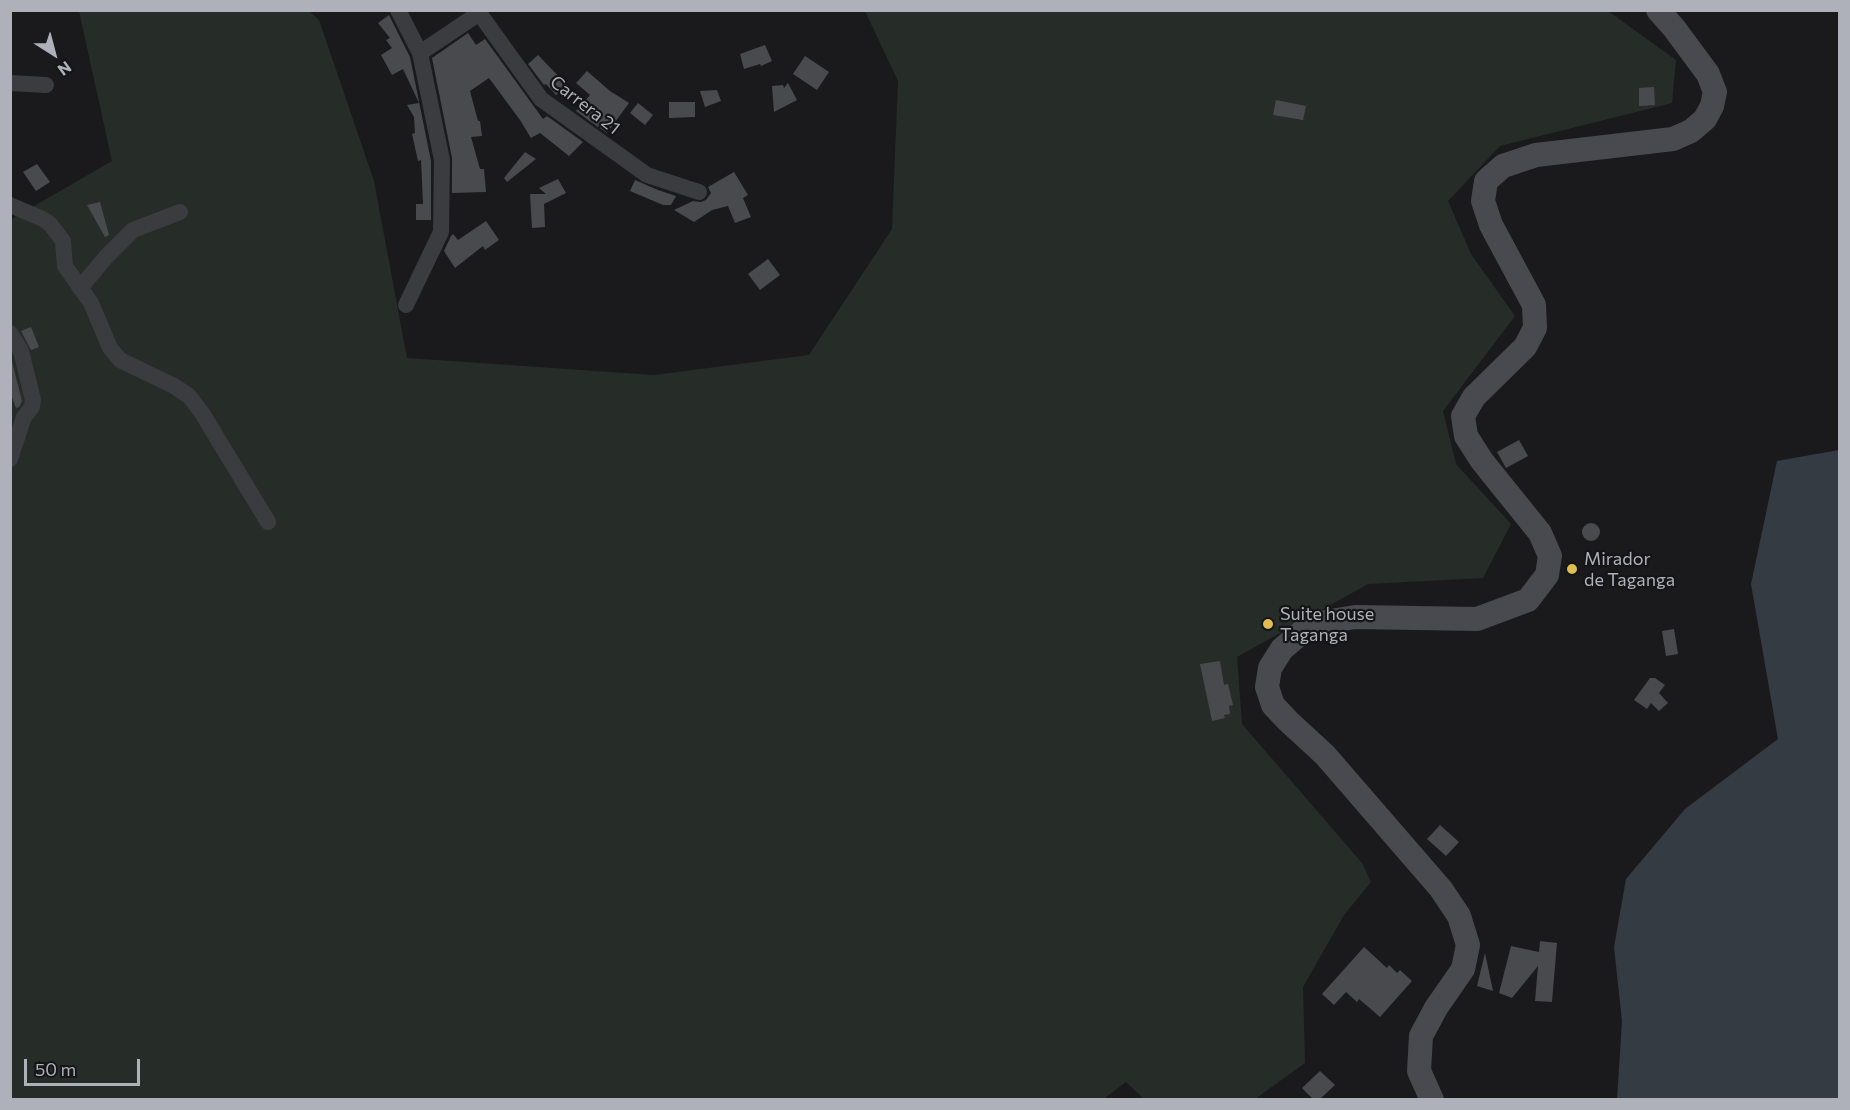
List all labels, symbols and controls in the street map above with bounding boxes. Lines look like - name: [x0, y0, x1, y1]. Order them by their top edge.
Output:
- north arrow: [24, 24, 84, 84]
- text: N: [54, 58, 75, 80]
- street label: Carrera 21: [546, 71, 624, 139]
- place label: Mirador de Taganga: [1584, 548, 1675, 590]
- marker: Mirador de Taganga: [1565, 562, 1579, 576]
- place label: Suite house Taganga: [1280, 603, 1374, 646]
- marker: Suite house Taganga: [1261, 617, 1275, 631]
- scale bar: [27, 1047, 142, 1085]
- text: 50 m: [35, 1058, 76, 1080]

